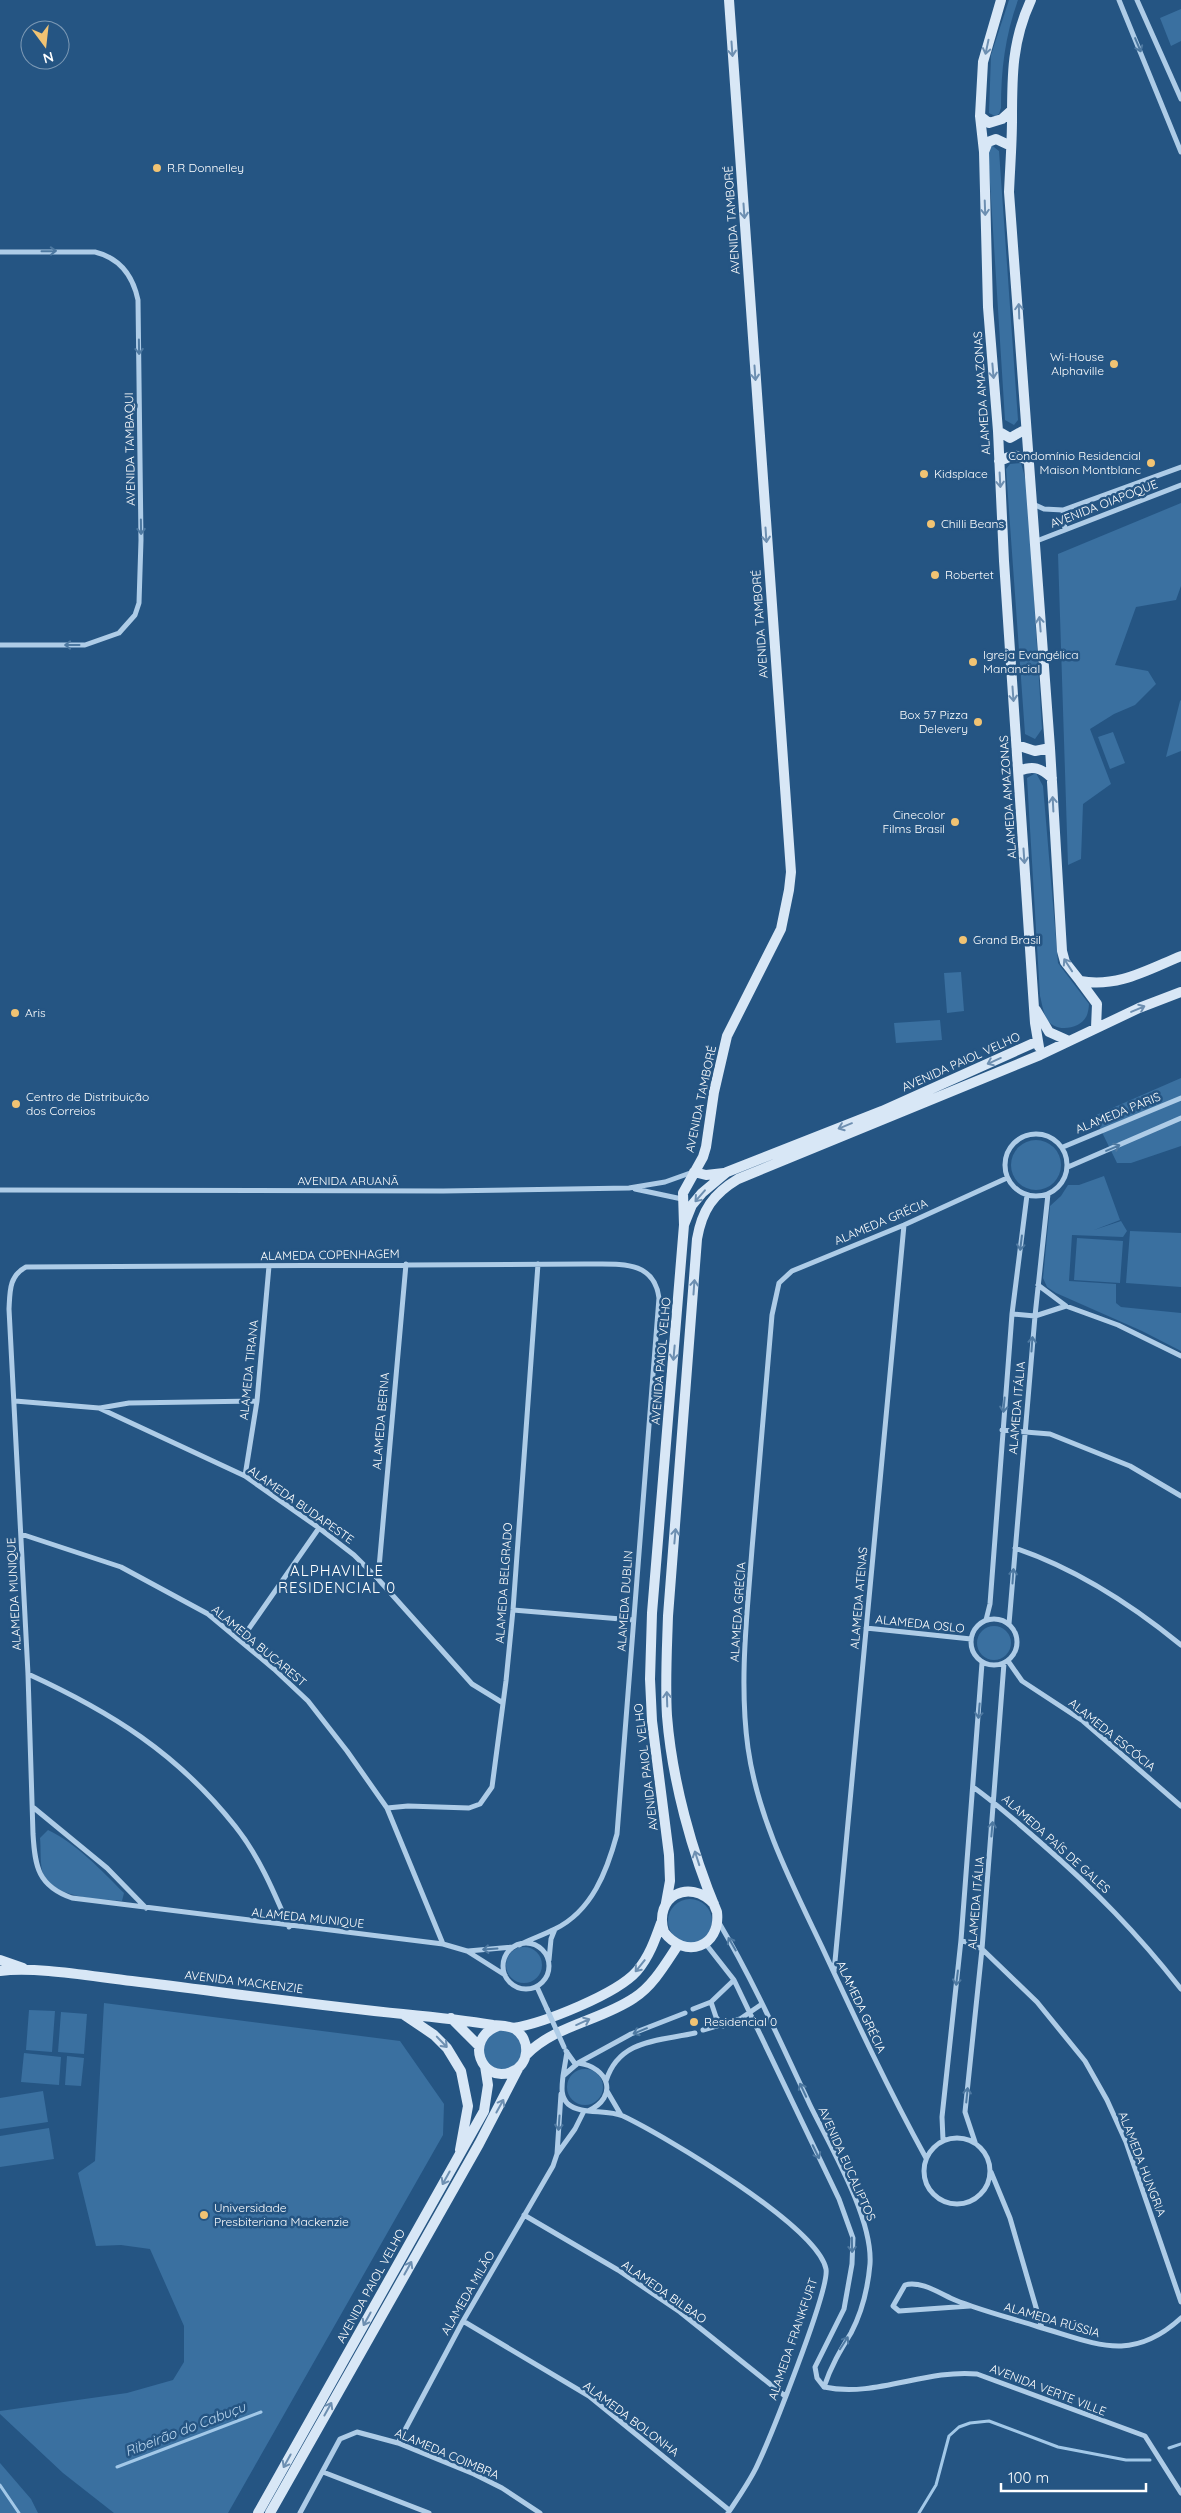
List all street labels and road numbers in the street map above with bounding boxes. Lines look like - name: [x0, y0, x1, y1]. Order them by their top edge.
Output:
- street label: AVENIDA TAMBORÉ: [720, 165, 743, 275]
- street label: ALAMEDA AMAZONAS: [970, 331, 993, 455]
- street label: AVENIDA TAMBAQUI: [121, 392, 138, 506]
- street label: AVENIDA OIAPOQUE: [1048, 476, 1160, 531]
- street label: AVENIDA TAMBORÉ: [748, 569, 771, 679]
- street label: ALAMEDA AMAZONAS: [996, 735, 1019, 859]
- street label: AVENIDA PAIOL VELHO: [899, 1029, 1022, 1094]
- street label: AVENIDA TAMBORÉ: [682, 1044, 719, 1154]
- street label: ALAMEDA PARIS: [1073, 1089, 1163, 1136]
- street label: AVENIDA ARUANÃ: [297, 1173, 399, 1188]
- street label: ALAMEDA GRÉCIA: [832, 1195, 930, 1248]
- street label: ALAMEDA COPENHAGEM: [260, 1246, 400, 1263]
- street label: AVENIDA PAIOL VELHO: [647, 1296, 674, 1425]
- street label: ALAMEDA TIRANA: [236, 1319, 261, 1421]
- street label: ALAMEDA ITÁLIA: [1005, 1361, 1028, 1455]
- street label: ALAMEDA BERNA: [369, 1372, 392, 1470]
- street label: ALAMEDA BUDAPESTE: [245, 1462, 357, 1547]
- street label: ALAMEDA BELGRADO: [492, 1522, 515, 1644]
- street label: ALAMEDA MUNIQUE: [3, 1537, 24, 1651]
- street label: ALAMEDA ATENAS: [847, 1546, 870, 1650]
- street label: ALAMEDA DUBLIN: [613, 1550, 636, 1652]
- street label: ALAMEDA GRÉCIA: [727, 1561, 748, 1662]
- street label: ALAMEDA BUCAREST: [209, 1602, 310, 1690]
- street label: ALAMEDA OSLO: [875, 1611, 965, 1636]
- street label: ALAMEDA ESCÓCIA: [1066, 1695, 1159, 1774]
- street label: AVENIDA PAIOL VELHO: [630, 1703, 661, 1832]
- street label: ALAMEDA PAÍS DE GALES: [999, 1791, 1114, 1896]
- street label: ALAMEDA ITÁLIA: [964, 1856, 987, 1950]
- street label: ALAMEDA MUNIQUE: [251, 1904, 365, 1931]
- street label: ALAMEDA GRÉCIA: [834, 1958, 889, 2056]
- street label: AVENIDA MACKENZIE: [184, 1967, 304, 1996]
- street label: AVENIDA EUCALIPTOS: [816, 2104, 879, 2223]
- street label: ALAMEDA HUNGRIA: [1116, 2109, 1170, 2219]
- street label: AVENIDA PAIOL VELHO: [333, 2226, 408, 2345]
- street label: ALAMEDA MILÃO: [437, 2248, 498, 2337]
- street label: ALAMEDA BILBAO: [619, 2257, 710, 2326]
- street label: ALAMEDA FRANKFURT: [765, 2276, 820, 2402]
- street label: ALAMEDA RÚSSIA: [1003, 2299, 1102, 2340]
- street label: AVENIDA VERTE VILLE: [988, 2360, 1109, 2419]
- street label: ALAMEDA BOLONHA: [581, 2378, 682, 2460]
- street label: ALAMEDA COIMBRA: [393, 2425, 502, 2482]

